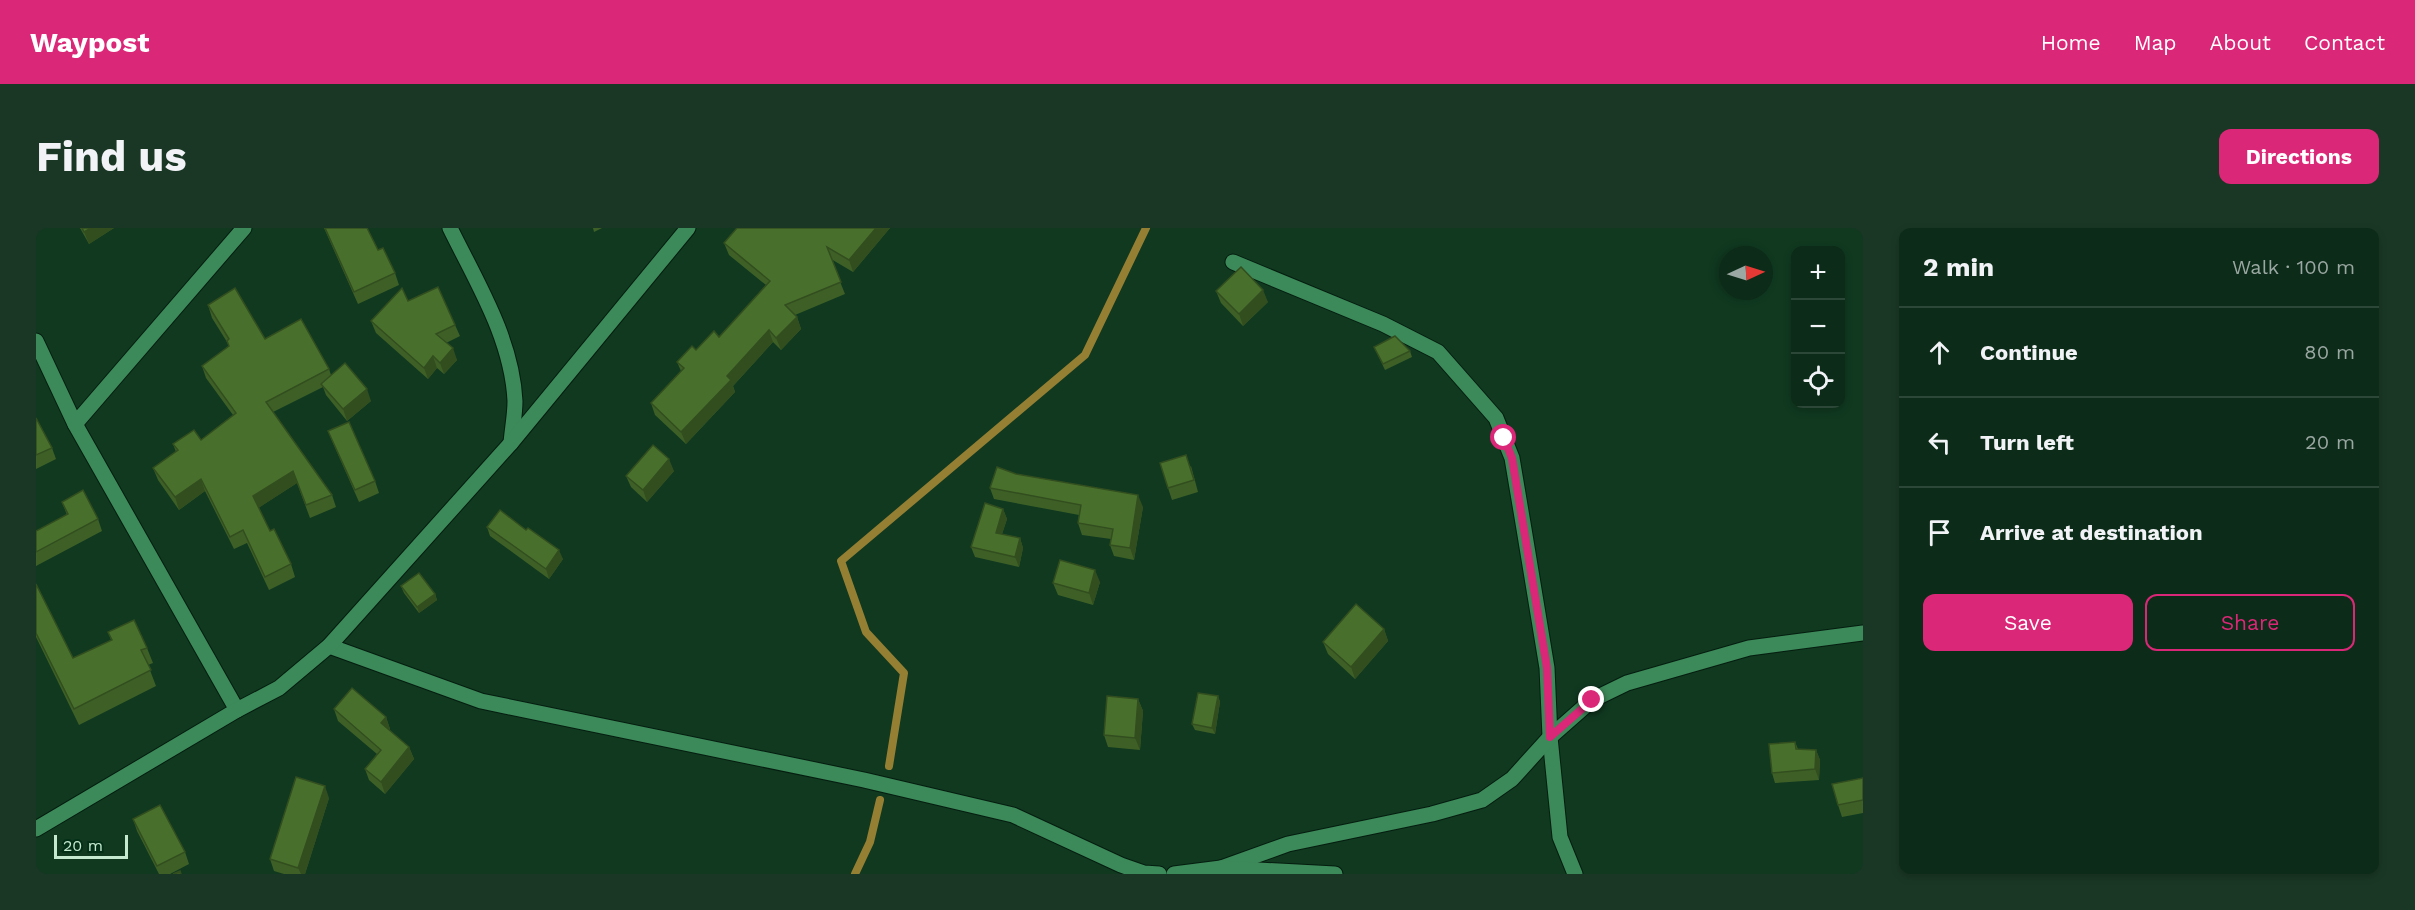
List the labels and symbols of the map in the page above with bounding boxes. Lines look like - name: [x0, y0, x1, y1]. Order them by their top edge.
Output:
- north arrow: [1719, 246, 1773, 300]
- route start: [1490, 424, 1516, 450]
- route end: [1578, 686, 1604, 712]
- scale bar: [54, 832, 128, 860]

